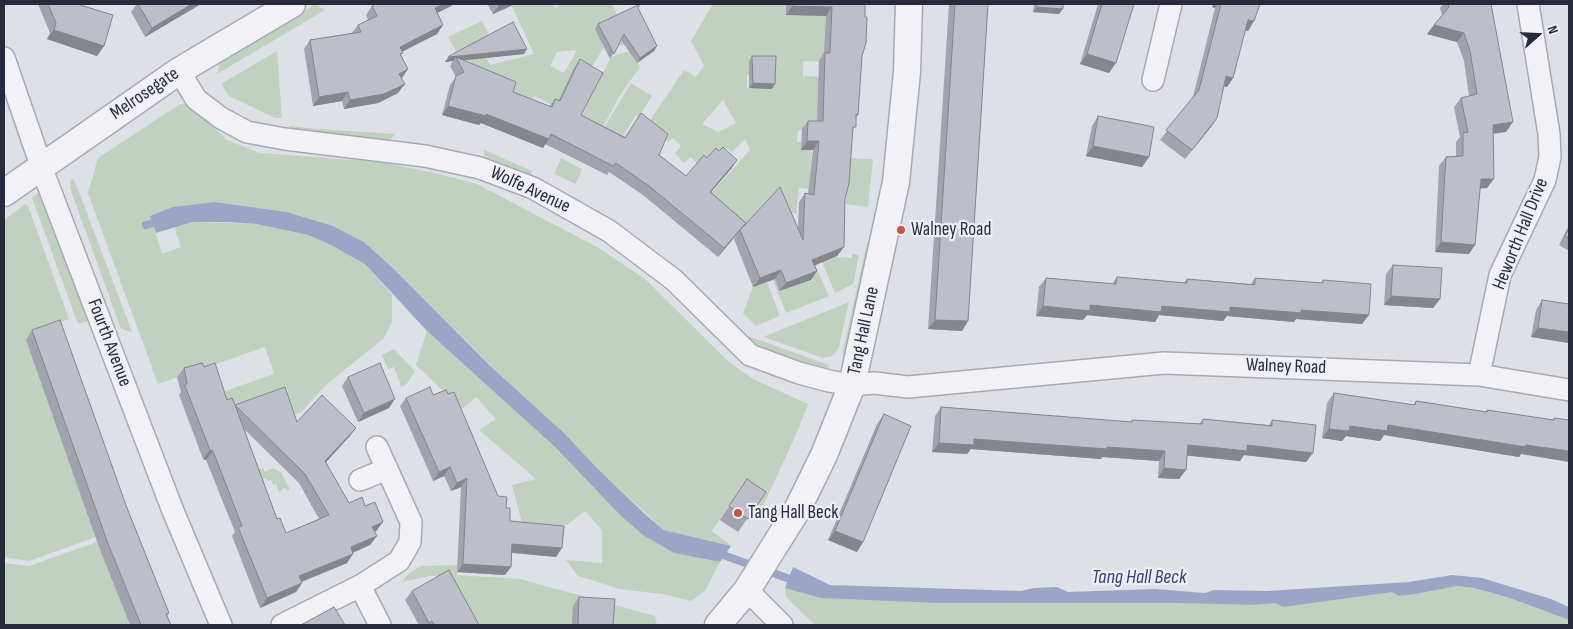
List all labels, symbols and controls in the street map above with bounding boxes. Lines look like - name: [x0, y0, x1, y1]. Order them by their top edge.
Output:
- north arrow: [1513, 10, 1563, 60]
- text: N: [1543, 24, 1562, 36]
- street label: Melrosegate: [106, 63, 184, 125]
- street label: Wolfe Avenue: [486, 162, 574, 218]
- street label: Heworth Hall Drive: [1488, 175, 1554, 293]
- place label: Walney Road: [911, 219, 991, 241]
- marker: Walney Road: [895, 224, 907, 236]
- street label: Tang Hall Lane: [844, 285, 884, 377]
- street label: Fourth Avenue: [82, 296, 136, 390]
- street label: Walney Road: [1245, 354, 1327, 380]
- place label: Tang Hall Beck: [748, 502, 839, 524]
- marker: Tang Hall Beck: [732, 507, 744, 519]
- water label: Tang Hall Beck: [1092, 566, 1186, 590]

